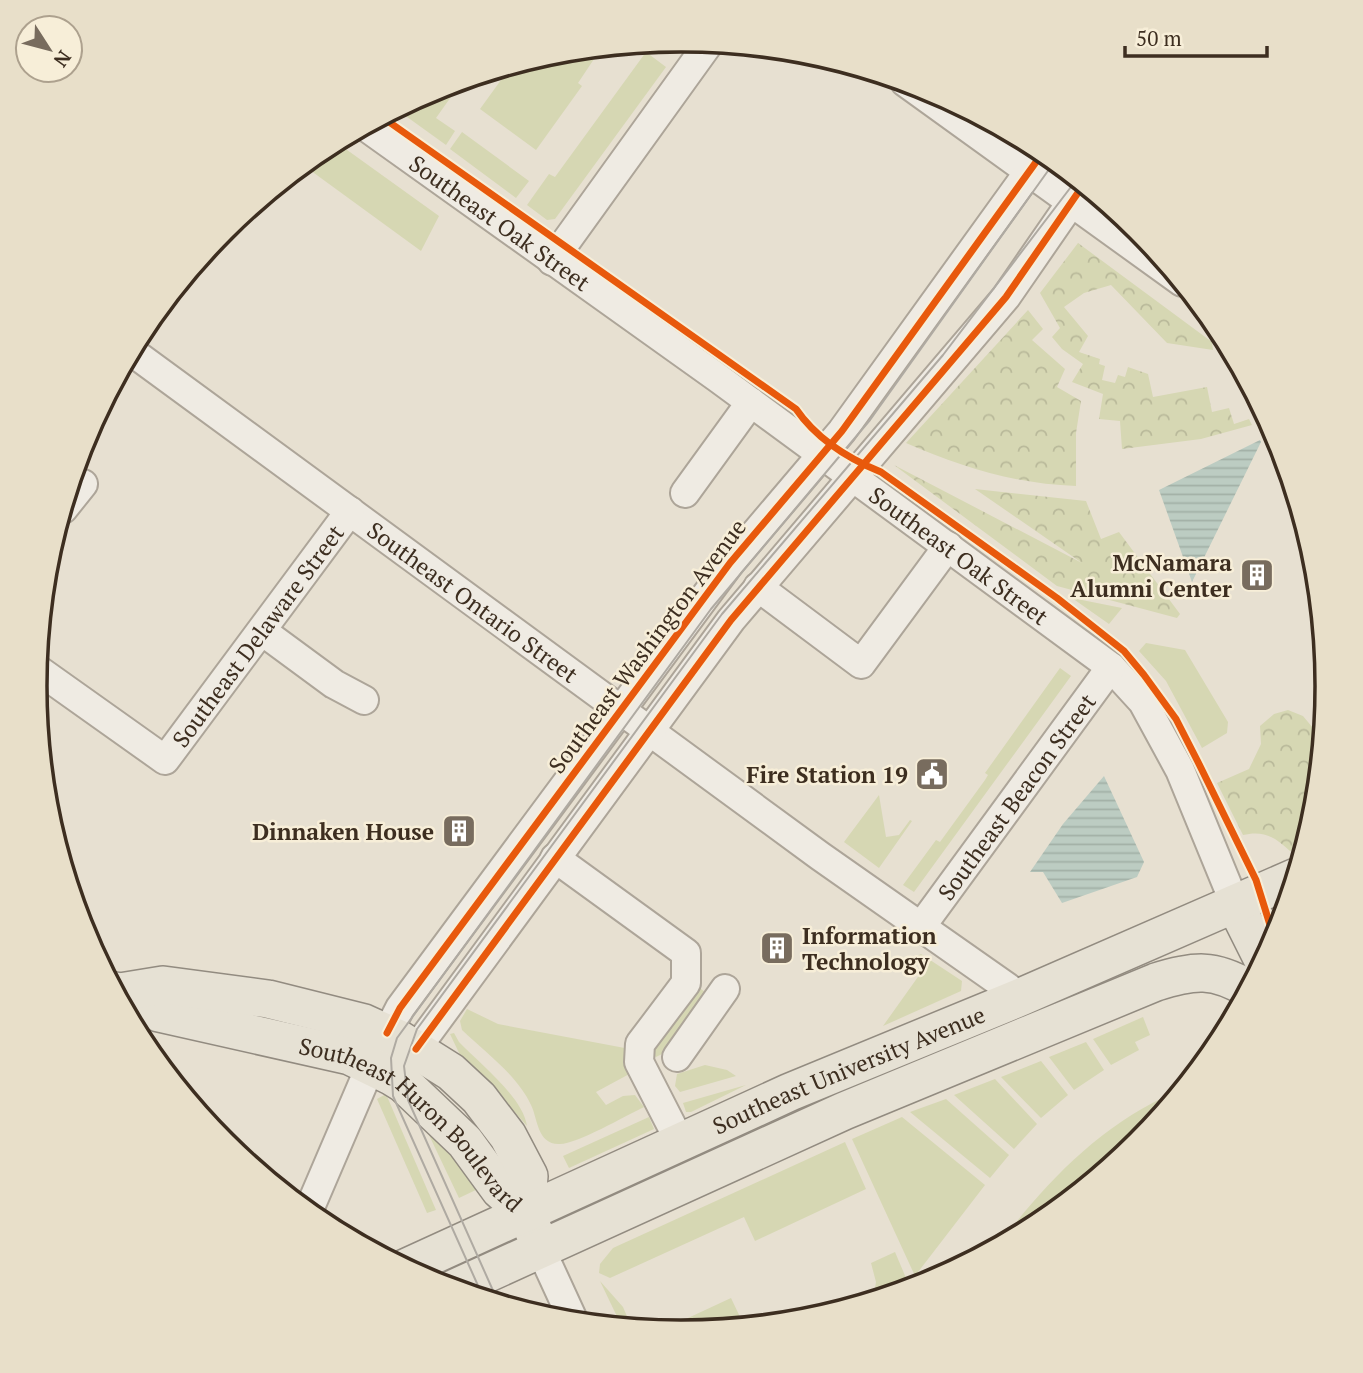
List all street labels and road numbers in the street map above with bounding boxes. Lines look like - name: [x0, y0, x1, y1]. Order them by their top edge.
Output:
- street label: Southeast Oak Street: [404, 147, 597, 298]
- street label: Southeast Oak Street: [863, 479, 1055, 632]
- street label: Southeast Washington Avenue: [541, 513, 753, 779]
- street label: Southeast Ontario Street: [361, 514, 585, 690]
- street label: Southeast Delaware Street: [164, 518, 351, 753]
- street label: Southeast Beacon Street: [930, 687, 1102, 906]
- street label: Southeast University Avenue: [707, 998, 989, 1141]
- street label: Southeast Huron Boulevard: [296, 1030, 529, 1219]

